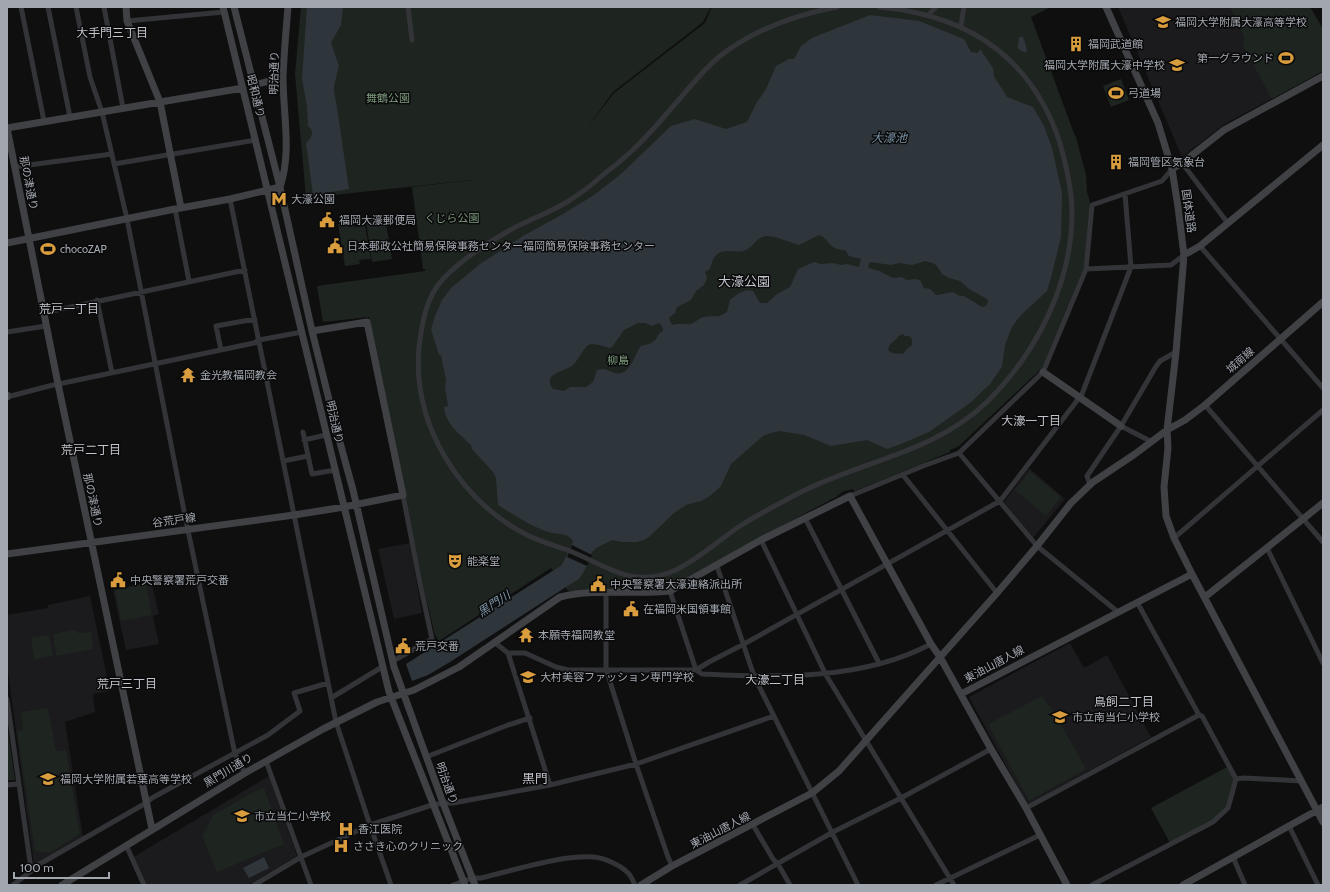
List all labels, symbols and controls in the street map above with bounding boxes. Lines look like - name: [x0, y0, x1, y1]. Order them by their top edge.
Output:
- school or university icon: 福岡大学附属大濠高等学校: [1154, 13, 1172, 31]
- place label: 福岡大学附属大濠高等学校: [1175, 15, 1307, 29]
- district label: 大手門三丁目: [76, 25, 148, 40]
- building icon: 福岡武道館: [1067, 35, 1085, 53]
- place label: 福岡武道館: [1088, 37, 1143, 51]
- sports icon: 第一グラウンド: [1277, 49, 1295, 67]
- street label: 明治通り: [267, 51, 281, 95]
- place label: 第一グラウンド: [1197, 51, 1274, 65]
- school or university icon: 福岡大学附属大濠中学校: [1168, 56, 1186, 74]
- place label: 福岡大学附属大濠中学校: [1044, 58, 1165, 72]
- street label: 昭和通り: [244, 73, 268, 119]
- sports icon: 弓道場: [1107, 84, 1125, 102]
- place label: 弓道場: [1128, 86, 1161, 100]
- park label: 舞鶴公園: [366, 91, 410, 105]
- water label: 大濠池: [871, 130, 908, 145]
- building icon: 福岡管区気象台: [1107, 153, 1125, 171]
- street label: 那の津通り: [17, 155, 41, 211]
- place label: 福岡管区気象台: [1128, 155, 1205, 169]
- street label: 国体道路: [1179, 188, 1199, 234]
- metro station icon: 大濠公園: [270, 190, 288, 208]
- place label: 大濠公園: [291, 192, 335, 206]
- public building icon: 福岡大濠郵便局: [318, 211, 336, 229]
- park label: くじら公園: [425, 211, 480, 225]
- place label: 福岡大濠郵便局: [339, 213, 416, 227]
- public building icon: 日本郵政公社簡易保険事務センター福岡簡易保険事務センター: [326, 237, 344, 255]
- place label: 日本郵政公社簡易保険事務センター福岡簡易保険事務センター: [347, 239, 655, 253]
- sports icon: chocoZAP: [39, 240, 57, 258]
- place label: chocoZAP: [60, 242, 107, 256]
- district label: 大濠公園: [718, 273, 770, 289]
- district label: 荒戸一丁目: [39, 301, 99, 316]
- street label: 城南線: [1223, 344, 1257, 376]
- park label: 柳島: [607, 353, 629, 367]
- temple icon: 金光教福岡教会: [179, 366, 197, 384]
- place label: 金光教福岡教会: [200, 368, 277, 382]
- street label: 明治通り: [323, 399, 347, 445]
- district label: 大濠一丁目: [1001, 413, 1061, 428]
- district label: 荒戸二丁目: [61, 442, 121, 457]
- street label: 那の津通り: [80, 472, 106, 528]
- street label: 谷荒戸線: [151, 510, 197, 530]
- theatre icon: 能楽堂: [446, 552, 464, 570]
- place label: 能楽堂: [467, 554, 500, 568]
- public building icon: 中央警察署荒戸交番: [109, 571, 127, 589]
- place label: 中央警察署荒戸交番: [130, 573, 229, 587]
- public building icon: 中央警察署大濠連絡派出所: [589, 575, 607, 593]
- place label: 中央警察署大濠連絡派出所: [610, 577, 743, 591]
- water label: 黒門川: [475, 586, 515, 620]
- public building icon: 在福岡米国領事館: [622, 600, 640, 618]
- place label: 在福岡米国領事館: [643, 602, 731, 616]
- temple icon: 本願寺福岡教堂: [517, 626, 535, 644]
- place label: 本願寺福岡教堂: [538, 628, 615, 642]
- public building icon: 荒戸交番: [394, 637, 412, 655]
- place label: 荒戸交番: [415, 639, 459, 653]
- street label: 東油山唐人線: [962, 642, 1026, 686]
- school or university icon: 大村美容ファッション専門学校: [519, 668, 537, 686]
- place label: 大村美容ファッション専門学校: [540, 670, 694, 684]
- district label: 大濠二丁目: [745, 672, 805, 687]
- district label: 荒戸三丁目: [97, 676, 157, 691]
- district label: 鳥飼二丁目: [1094, 694, 1154, 709]
- school or university icon: 市立南当仁小学校: [1051, 708, 1069, 726]
- place label: 市立南当仁小学校: [1072, 710, 1160, 724]
- street label: 黒門川通り: [201, 750, 255, 790]
- street label: 明治通り: [433, 760, 461, 806]
- school or university icon: 福岡大学附属若葉高等学校: [39, 770, 57, 788]
- district label: 黒門: [522, 770, 548, 786]
- place label: 福岡大学附属若葉高等学校: [60, 772, 192, 786]
- school or university icon: 市立当仁小学校: [233, 807, 251, 825]
- place label: 市立当仁小学校: [254, 809, 331, 823]
- street label: 東油山唐人線: [687, 809, 753, 851]
- hospital icon: 香江医院: [337, 820, 355, 838]
- place label: 香江医院: [358, 822, 402, 836]
- hospital icon: ささき心のクリニック: [332, 837, 350, 855]
- place label: ささき心のクリニック: [353, 839, 463, 853]
- scale bar: [14, 854, 109, 880]
- text: 100 m: [20, 860, 54, 875]

